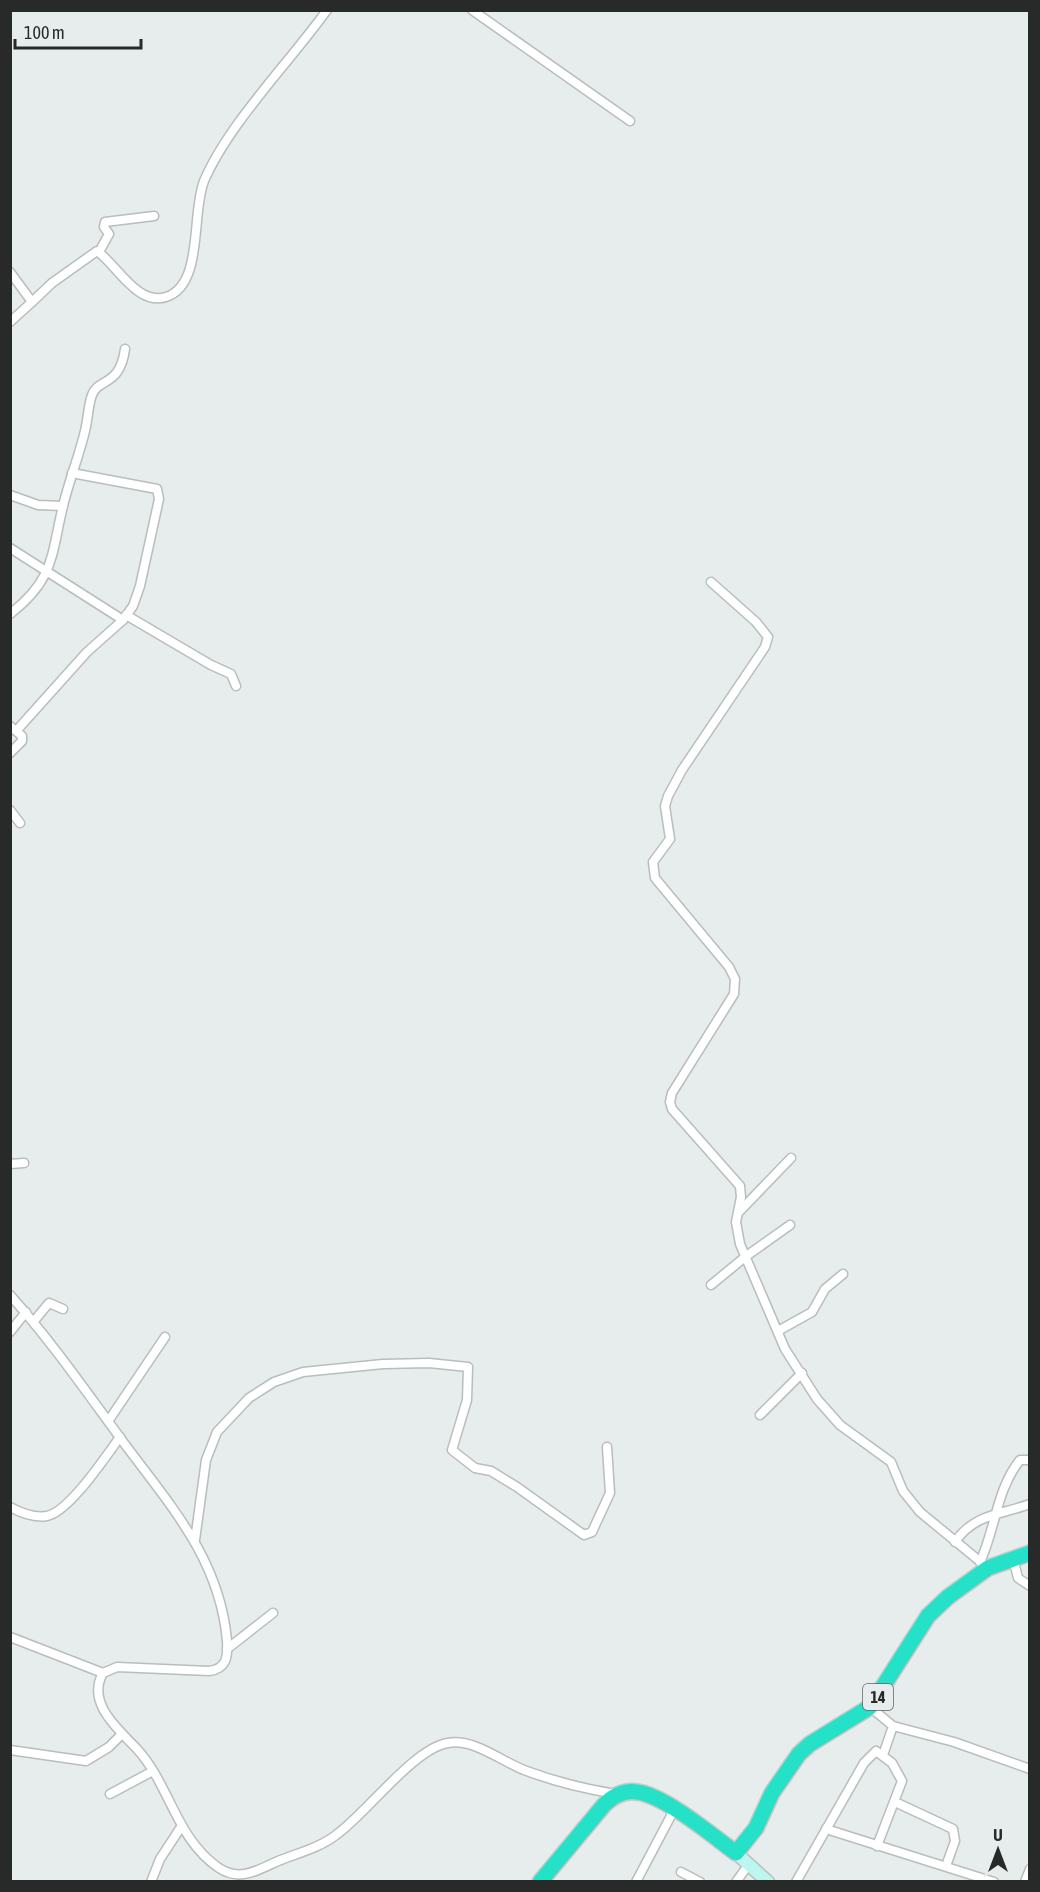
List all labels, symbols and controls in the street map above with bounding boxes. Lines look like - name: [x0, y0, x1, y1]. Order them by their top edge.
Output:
- scale bar: [15, 12, 141, 50]
- text: 100 m: [24, 22, 65, 43]
- road number: 14: [863, 1684, 893, 1710]
- north arrow: [968, 1820, 1028, 1880]
- text: U: [993, 1826, 1003, 1844]

